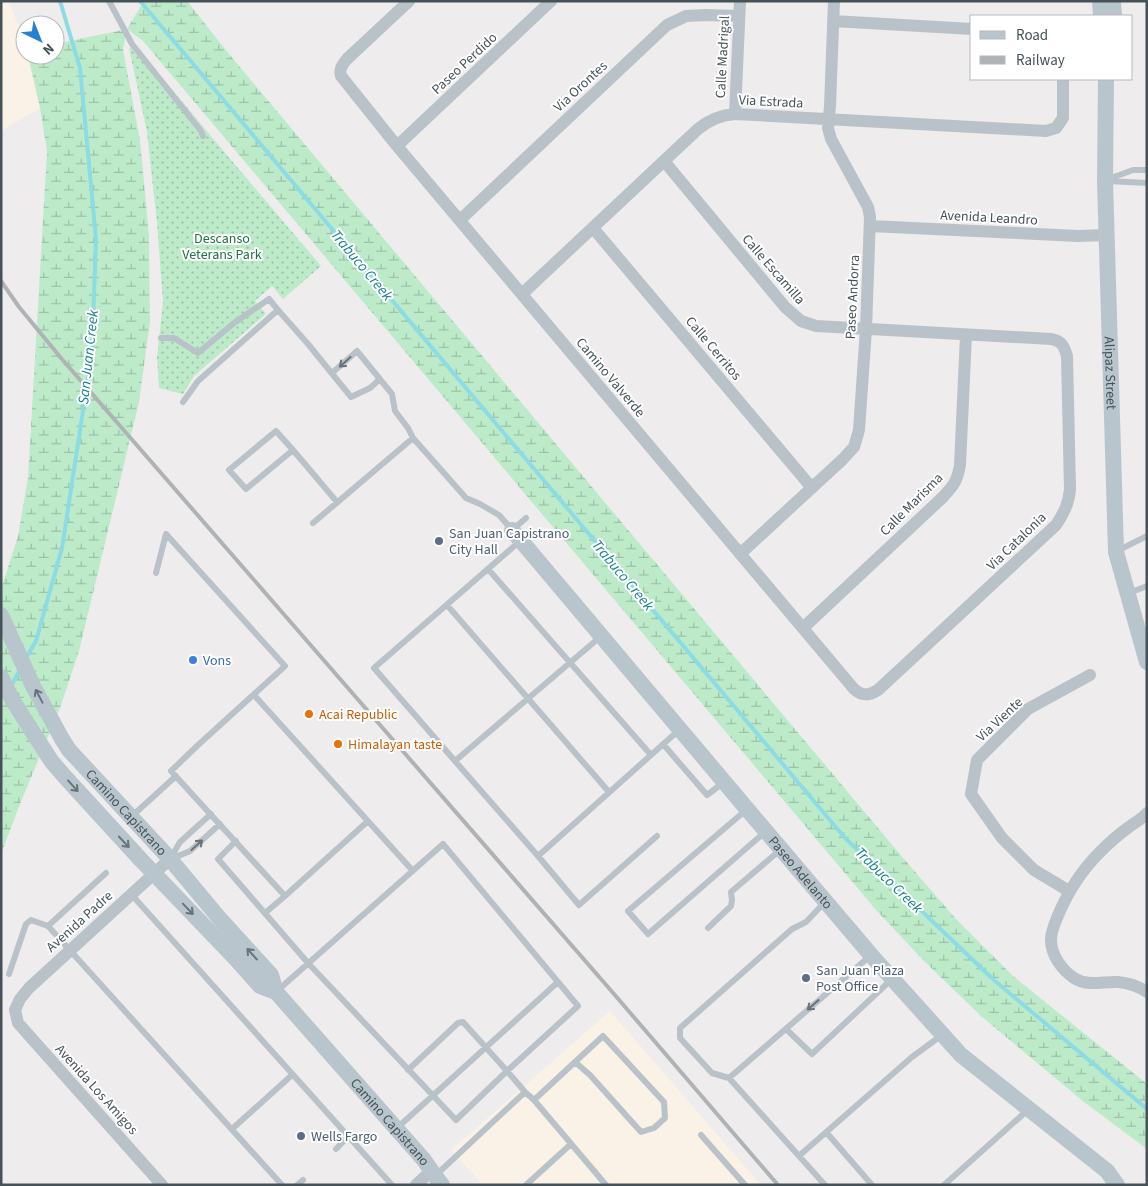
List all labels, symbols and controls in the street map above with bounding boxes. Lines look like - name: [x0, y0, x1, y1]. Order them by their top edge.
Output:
- north arrow: [15, 15, 65, 65]
- street label: Calle Madrigal: [711, 15, 735, 99]
- legend: [970, 15, 1133, 80]
- text: Road: [1016, 25, 1048, 46]
- street label: Paseo Perdido: [427, 28, 502, 99]
- text: N: [38, 38, 58, 59]
- text: Railway: [1016, 50, 1065, 71]
- street label: Via Orontes: [549, 56, 612, 117]
- street label: Via Estrada: [738, 90, 804, 114]
- street label: Avenida Leandro: [940, 205, 1038, 231]
- water label: Trabuco Creek: [326, 225, 398, 306]
- park label: Descanso Veterans Park: [182, 229, 262, 265]
- street label: Calle Escamilla: [737, 230, 810, 309]
- street label: Paseo Andorra: [841, 254, 865, 340]
- water label: San Juan Creek: [73, 308, 104, 405]
- street label: Calle Cerritos: [681, 312, 746, 385]
- street label: Camino Valverde: [571, 333, 650, 422]
- street label: Alipaz Street: [1099, 336, 1121, 410]
- one-way arrow: [338, 356, 351, 368]
- street label: Calle Marisma: [876, 469, 948, 541]
- street label: Via Catalonia: [982, 508, 1051, 575]
- place label: San Juan Capistrano City Hall: [449, 524, 569, 560]
- marker: San Juan Capistrano City Hall: [433, 535, 445, 547]
- water label: Trabuco Creek: [587, 535, 659, 616]
- place label: Vons: [203, 651, 231, 671]
- marker: Vons: [187, 654, 199, 666]
- one-way arrow: [34, 689, 44, 704]
- street label: Via Viente: [972, 693, 1027, 747]
- place label: Acai Republic: [319, 705, 398, 725]
- marker: Acai Republic: [303, 708, 315, 720]
- place label: Himalayan taste: [348, 735, 442, 755]
- marker: Himalayan taste: [332, 738, 344, 750]
- street label: Camino Capistrano: [81, 765, 171, 861]
- one-way arrow: [67, 779, 79, 792]
- street label: Paseo Adelanto: [763, 832, 837, 914]
- one-way arrow: [118, 835, 130, 848]
- one-way arrow: [190, 839, 203, 851]
- water label: Trabuco Creek: [850, 843, 928, 919]
- street label: Avenida Padre: [42, 886, 117, 957]
- one-way arrow: [182, 903, 194, 915]
- one-way arrow: [246, 947, 258, 960]
- place label: San Juan Plaza Post Office: [816, 961, 904, 997]
- marker: San Juan Plaza Post Office: [800, 972, 812, 984]
- one-way arrow: [807, 999, 820, 1010]
- street label: Avenida Los Amigos: [50, 1040, 142, 1139]
- street label: Camino Capistrano: [345, 1074, 434, 1170]
- place label: Wells Fargo: [311, 1127, 377, 1147]
- marker: Wells Fargo: [295, 1130, 307, 1142]

